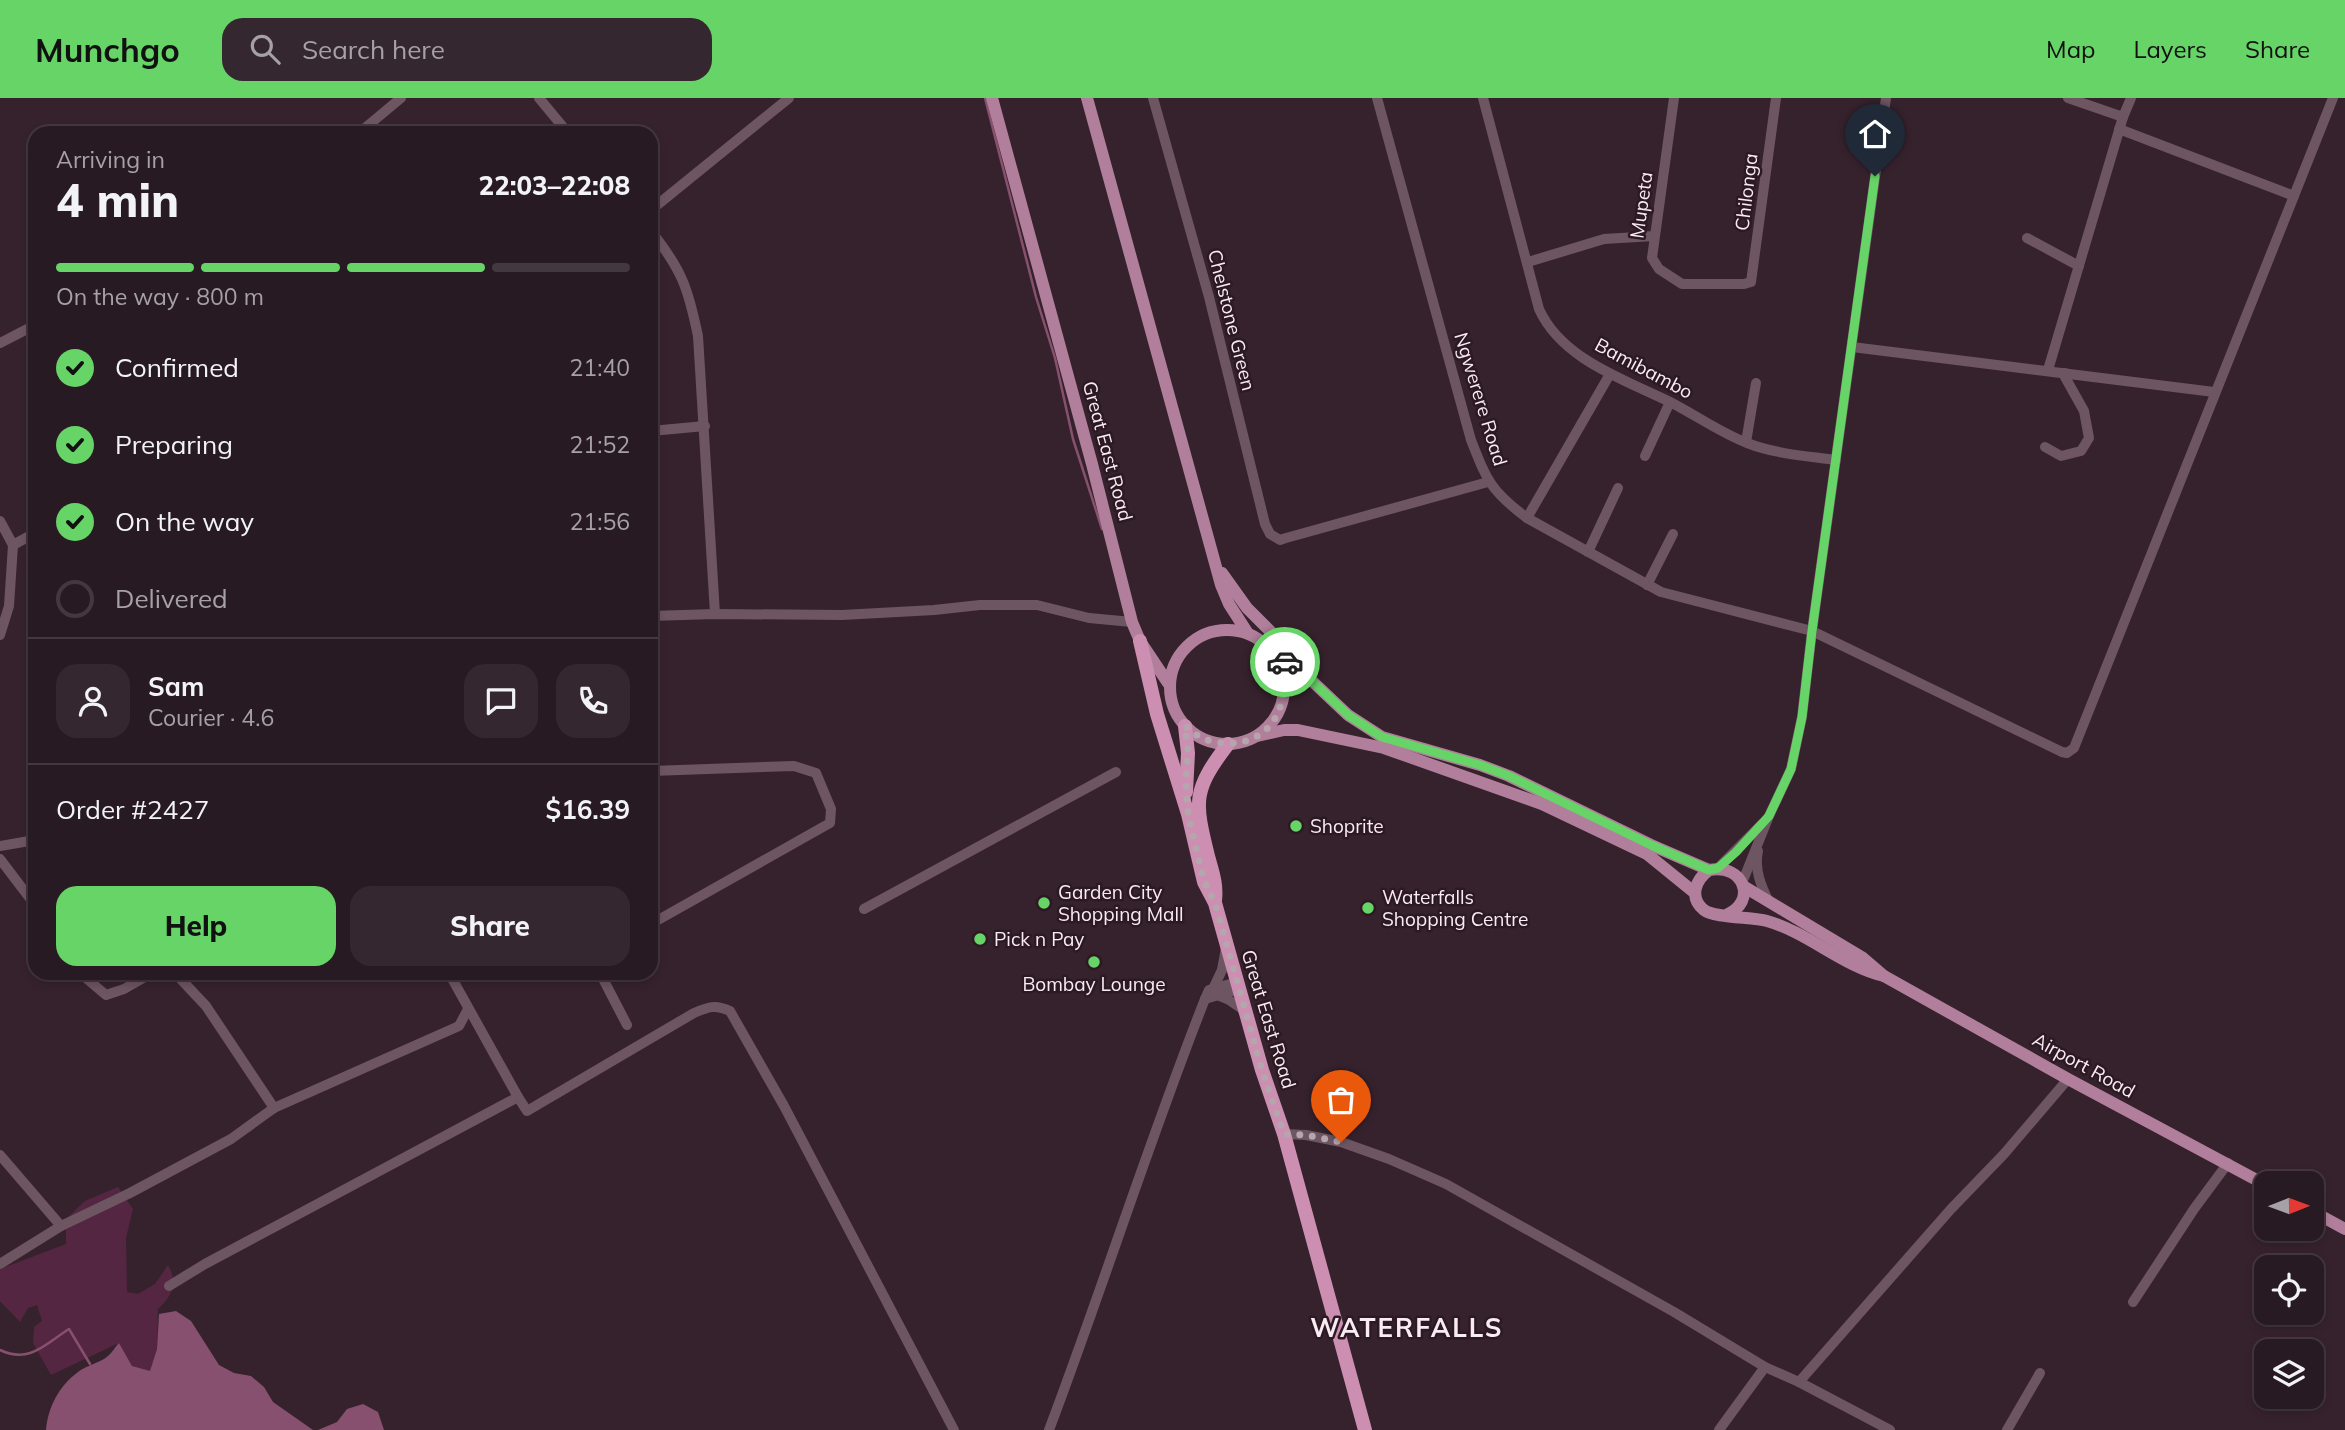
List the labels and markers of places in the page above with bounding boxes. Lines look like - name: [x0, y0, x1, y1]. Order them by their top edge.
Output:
- pin: [1845, 104, 1905, 176]
- place label: Shoprite: [1310, 814, 1384, 838]
- marker: Shoprite: [1288, 818, 1304, 834]
- place label: Garden City Shopping Mall: [1058, 880, 1183, 926]
- place label: Waterfalls Shopping Centre: [1382, 885, 1528, 931]
- marker: Garden City Shopping Mall: [1036, 895, 1052, 911]
- marker: Waterfalls Shopping Centre: [1360, 900, 1376, 916]
- place label: Pick n Pay: [994, 927, 1084, 951]
- marker: Pick n Pay: [972, 931, 988, 947]
- marker: Bombay Lounge: [1086, 954, 1102, 970]
- place label: Bombay Lounge: [1022, 972, 1166, 996]
- pin: [1311, 1070, 1371, 1142]

